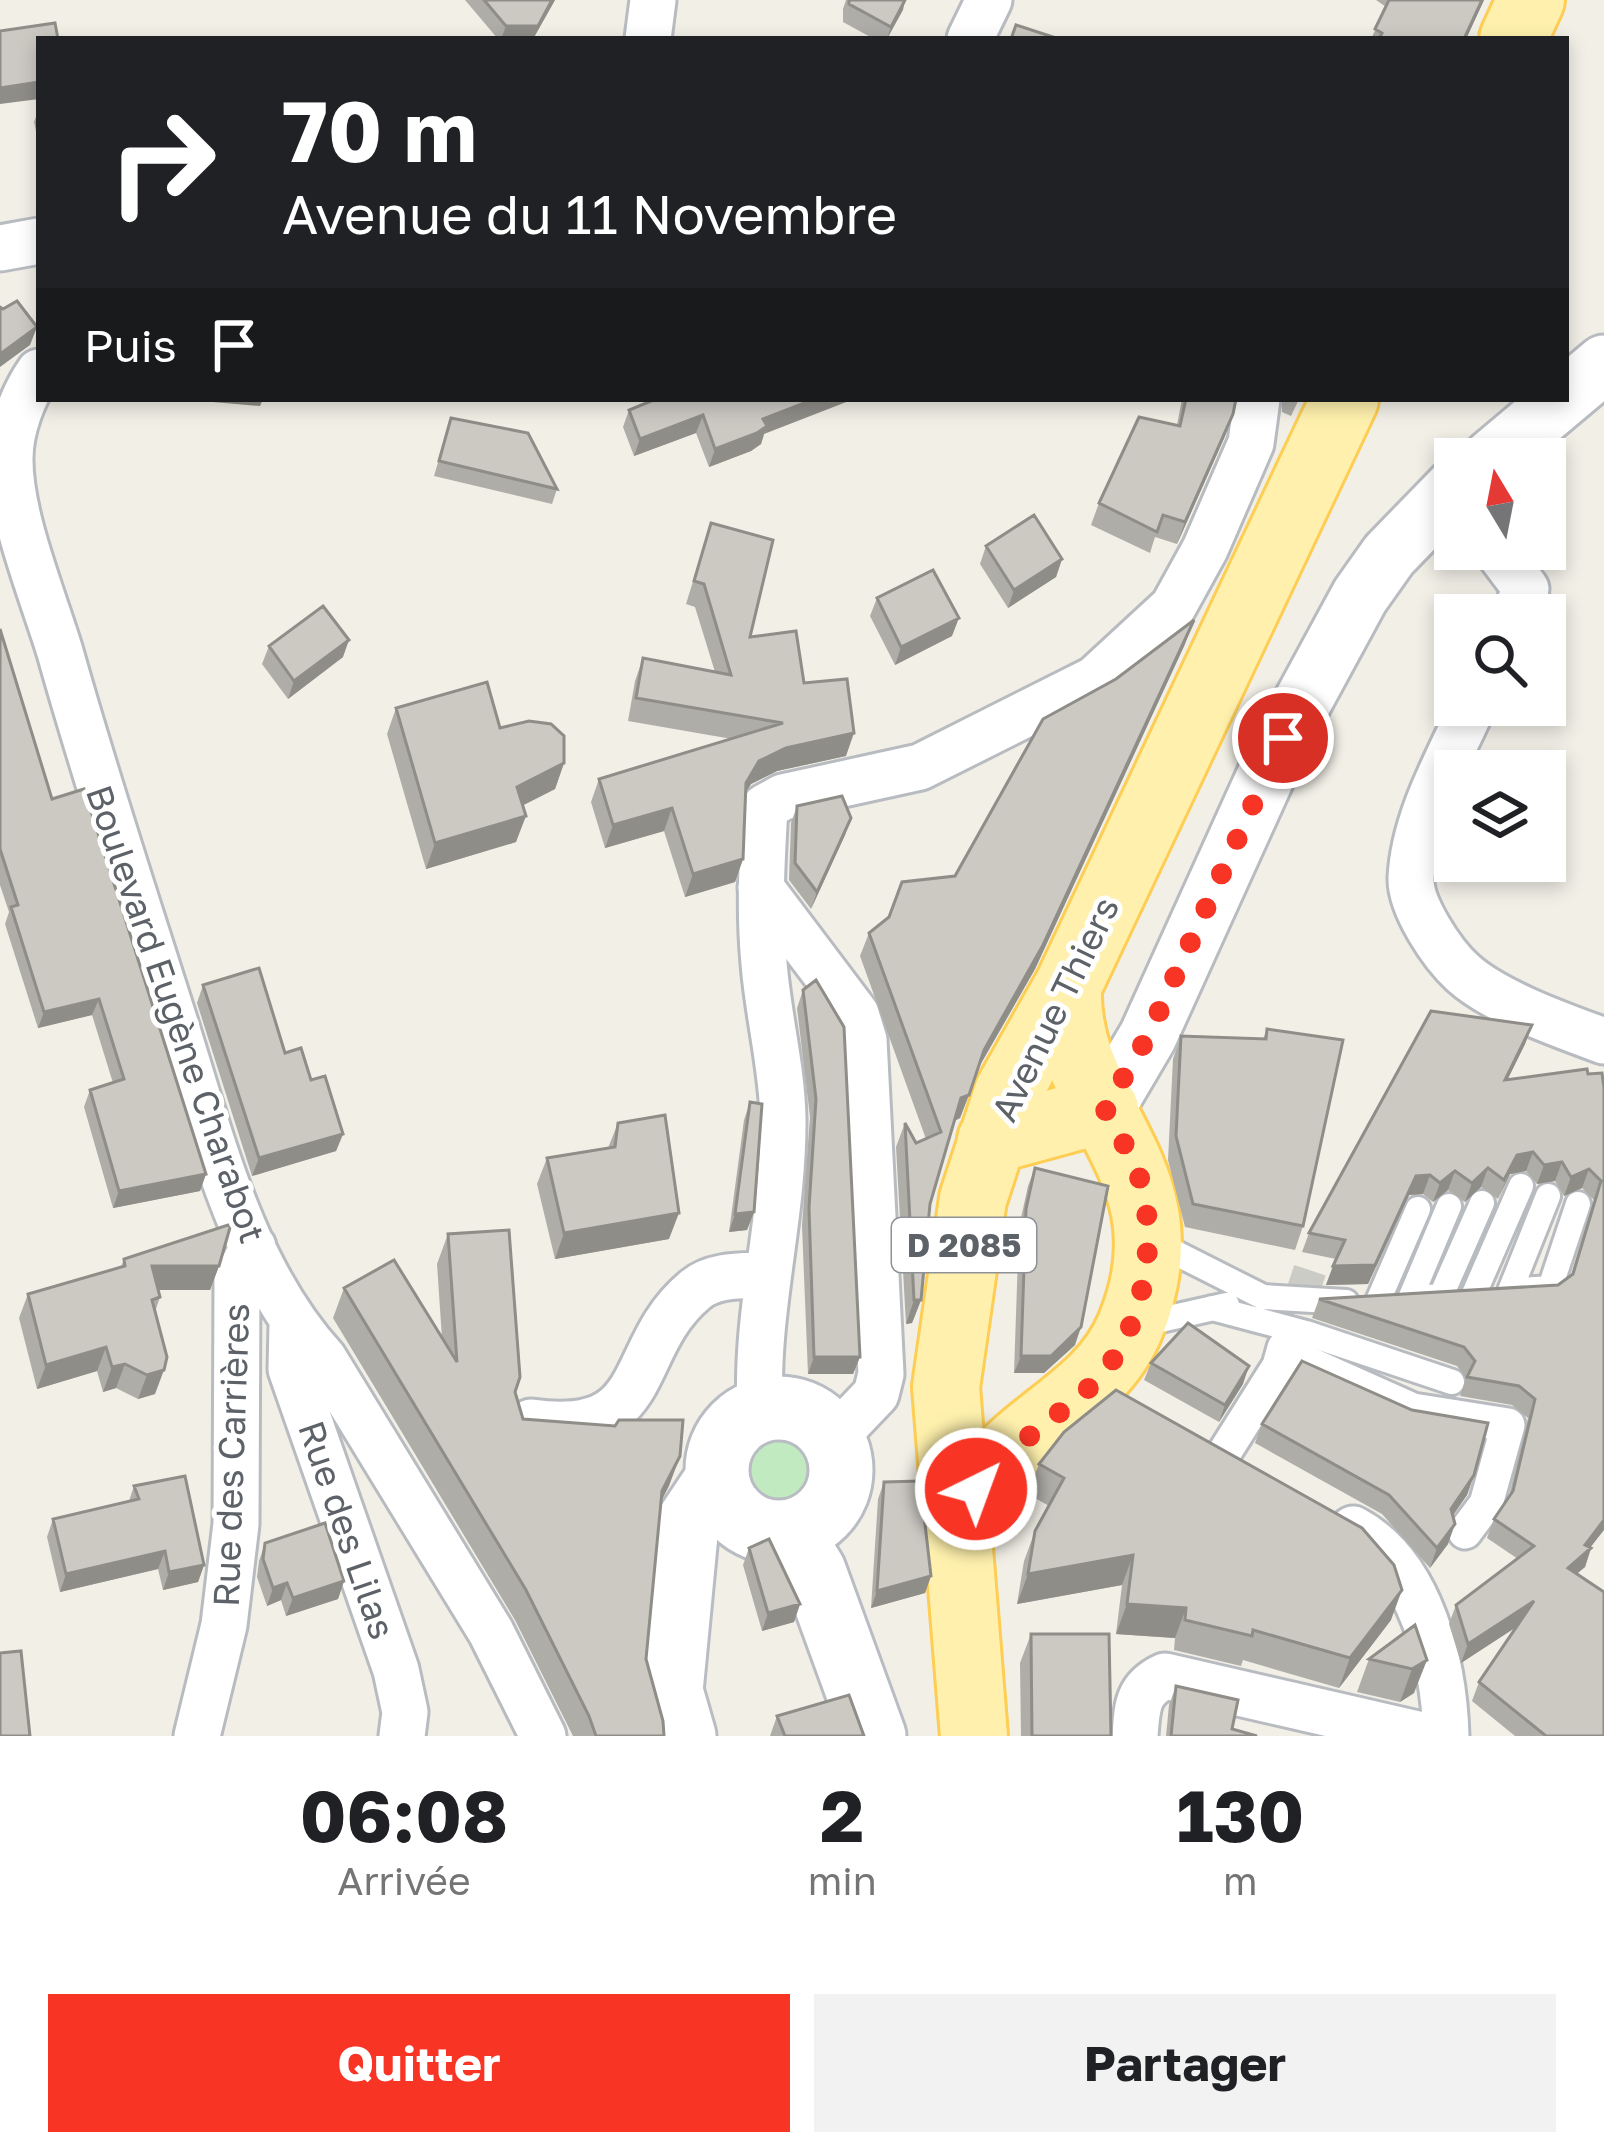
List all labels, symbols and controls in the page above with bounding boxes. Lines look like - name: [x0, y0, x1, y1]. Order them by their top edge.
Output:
- text: 70 m: [282, 80, 477, 180]
- icon: right: [84, 84, 240, 240]
- text: Avenue du 11 Novembre: [282, 181, 897, 246]
- icon: arrive: [201, 312, 267, 378]
- text: Puis: [84, 318, 177, 372]
- north arrow: [1434, 438, 1566, 570]
- map controls: [1434, 438, 1566, 882]
- button: search: [1434, 594, 1566, 726]
- pin: [1232, 687, 1334, 789]
- icon: arrive: [1250, 705, 1316, 771]
- button: layers: [1434, 750, 1566, 882]
- street label: Boulevard Eugène Charabot: [78, 779, 275, 1248]
- street label: Avenue Thiers: [982, 890, 1127, 1128]
- road number: D 2085: [892, 1218, 1036, 1272]
- street label: Rue des Carrières: [204, 1303, 257, 1607]
- street label: Rue des Lilas: [290, 1415, 405, 1644]
- position arrow: [913, 1426, 1039, 1552]
- text: 06:08: [300, 1771, 508, 1858]
- text: 2: [820, 1771, 864, 1858]
- text: 130: [1176, 1771, 1304, 1858]
- text: Arrivée: [337, 1857, 471, 1904]
- text: min: [808, 1857, 877, 1904]
- text: m: [1223, 1857, 1258, 1904]
- button: Quitter: [48, 1994, 790, 2132]
- button: Partager: [814, 1994, 1556, 2132]

